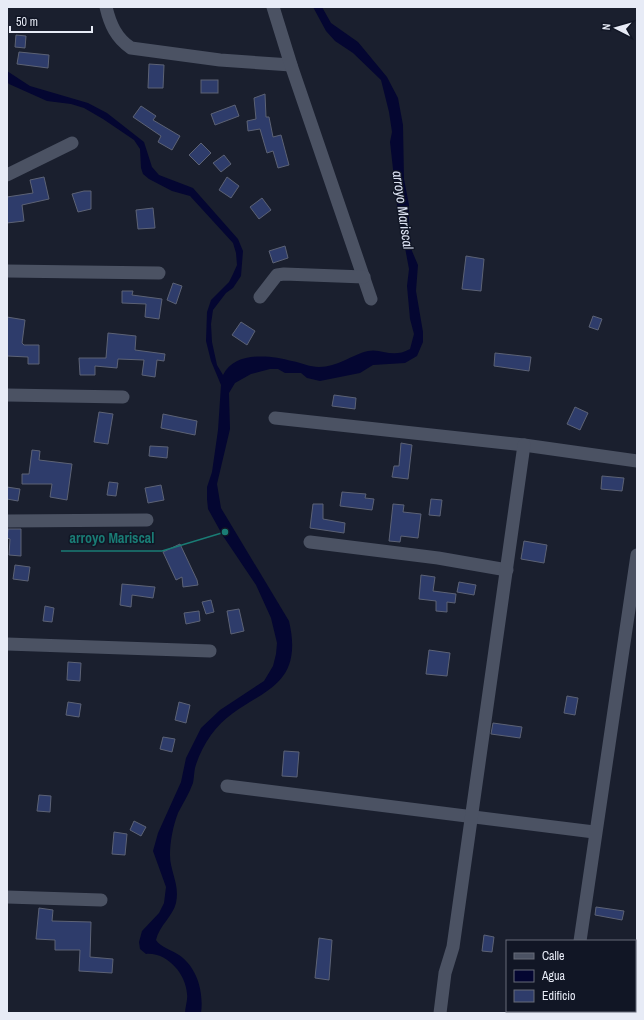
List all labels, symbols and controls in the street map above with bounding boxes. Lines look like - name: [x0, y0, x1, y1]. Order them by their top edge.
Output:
- scale bar: [10, 8, 92, 34]
- north arrow: [596, 8, 636, 48]
- text: 50 m: [16, 14, 38, 30]
- text: N: [599, 23, 613, 31]
- water label: arroyo Mariscal: [389, 170, 417, 251]
- callout: arroyo Mariscal: [61, 525, 162, 551]
- text: arroyo Mariscal: [70, 529, 154, 547]
- legend: [506, 940, 636, 1012]
- text: Calle: [542, 948, 564, 964]
- text: Agua: [541, 968, 566, 984]
- text: Edificio: [542, 988, 575, 1004]

